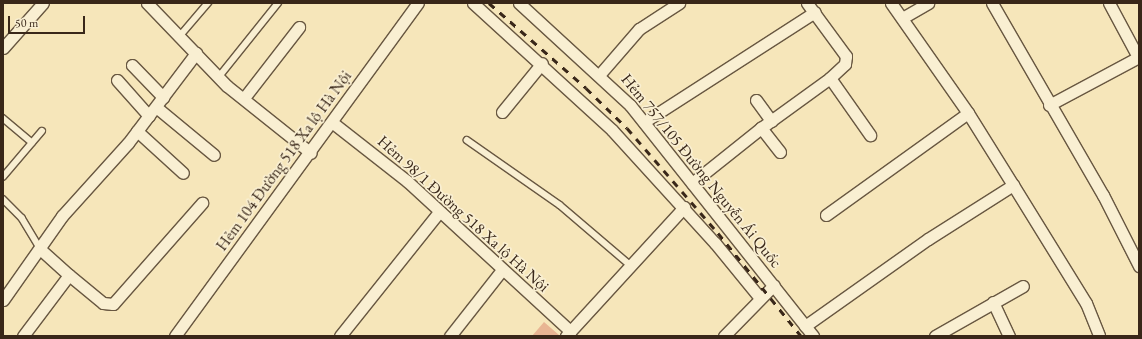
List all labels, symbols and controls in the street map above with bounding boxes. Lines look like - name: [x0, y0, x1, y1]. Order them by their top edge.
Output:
- scale bar: [10, 8, 87, 34]
- text: 50 m: [15, 15, 38, 31]
- street label: Hẻm 104 Đường 518 Xa lộ Hà Nội: [212, 67, 356, 255]
- street label: Hẻm 757/105 Đường Nguyễn Ái Quốc: [617, 70, 785, 272]
- street label: Hẻm 98/1 Đường 518 Xa lộ Hà Nội: [373, 132, 553, 296]

